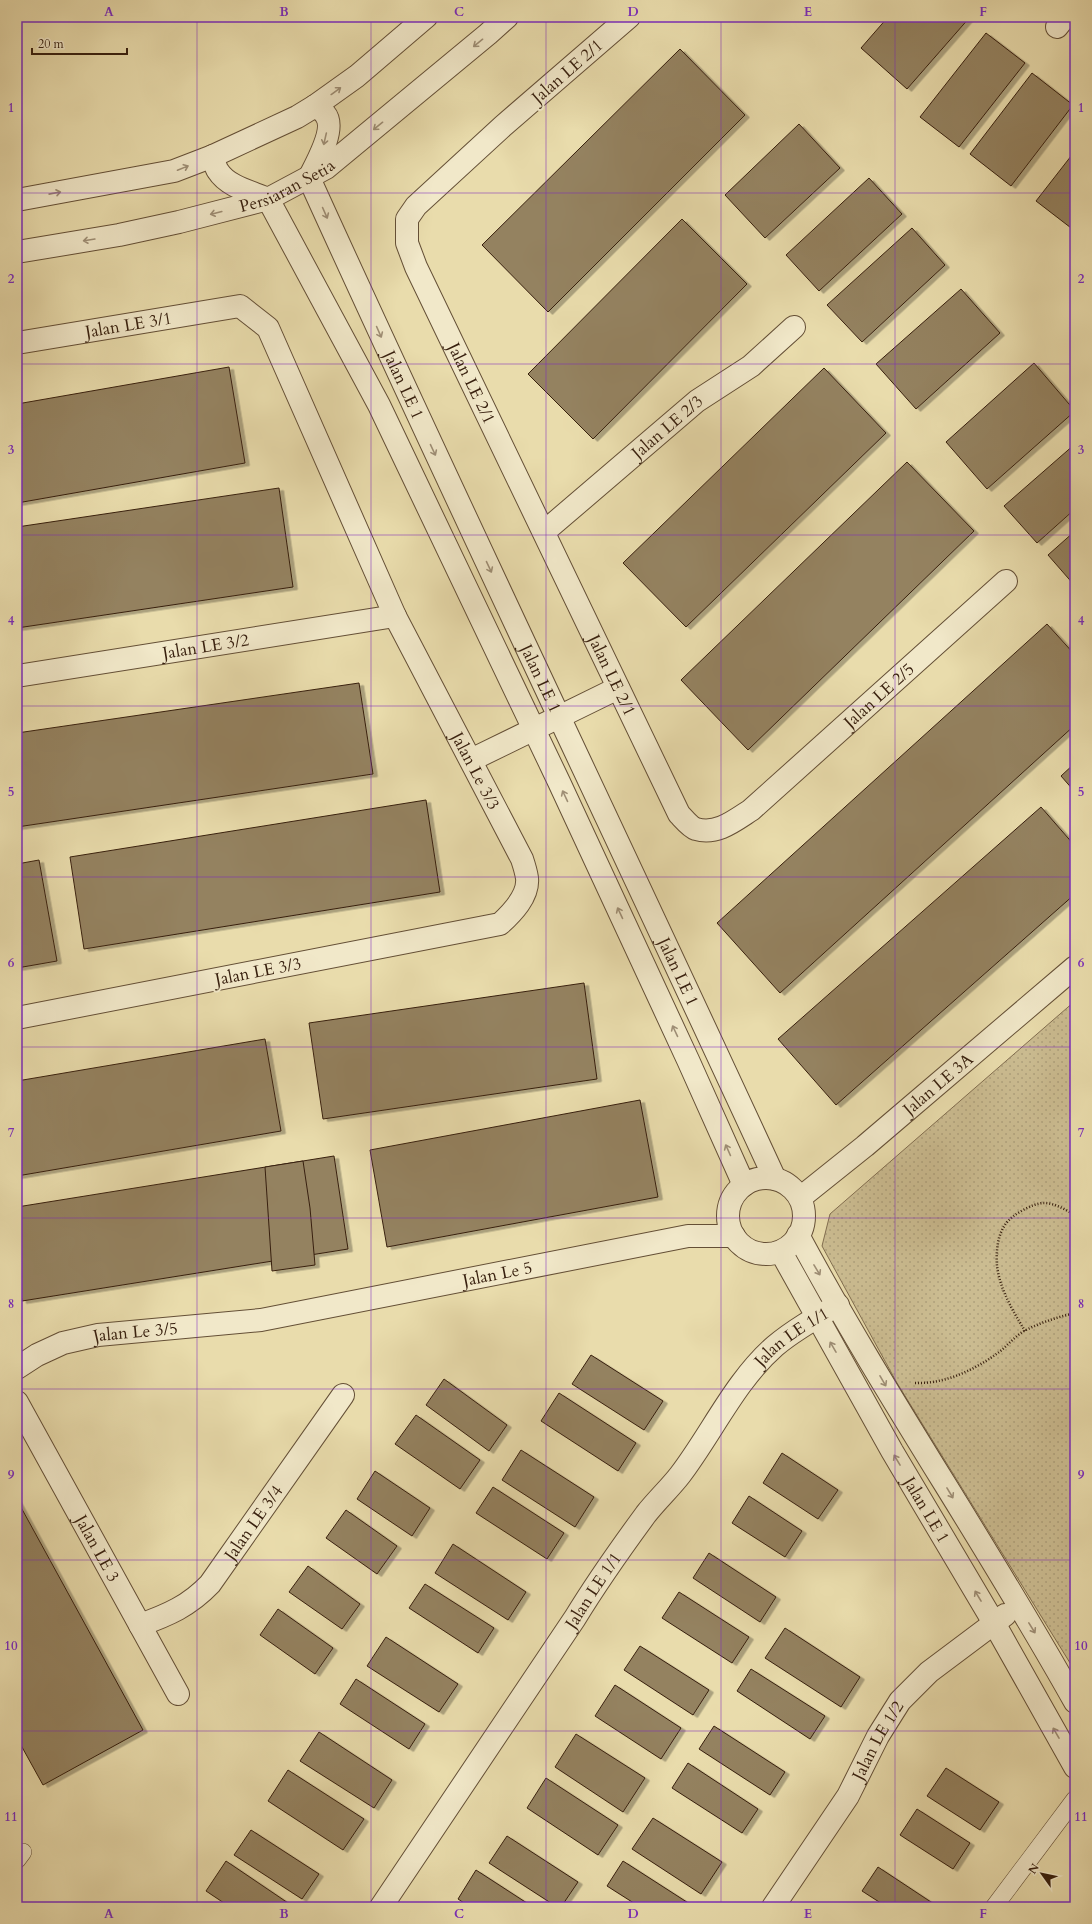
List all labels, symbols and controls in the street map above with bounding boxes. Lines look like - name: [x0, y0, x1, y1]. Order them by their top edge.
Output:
- text: A: [104, 3, 114, 21]
- text: B: [279, 3, 289, 21]
- text: C: [454, 3, 464, 21]
- text: D: [627, 3, 639, 21]
- text: E: [804, 3, 812, 21]
- text: F: [979, 3, 987, 21]
- scale bar: [32, 30, 127, 56]
- street label: Jalan LE 2/1: [525, 34, 608, 111]
- text: 20 m: [38, 36, 65, 52]
- one-way arrow: [472, 39, 483, 47]
- one-way arrow: [330, 87, 341, 95]
- text: 1: [8, 99, 14, 117]
- text: 1: [1078, 99, 1084, 117]
- one-way arrow: [373, 122, 383, 131]
- one-way arrow: [321, 132, 329, 145]
- street label: Persiaran Setia: [237, 154, 340, 218]
- one-way arrow: [176, 163, 188, 171]
- one-way arrow: [48, 189, 61, 197]
- one-way arrow: [322, 207, 329, 219]
- one-way arrow: [210, 210, 223, 217]
- one-way arrow: [83, 236, 96, 244]
- text: 2: [8, 270, 15, 288]
- text: 2: [1078, 270, 1085, 288]
- street label: Jalan LE 3/1: [81, 307, 174, 344]
- one-way arrow: [375, 325, 383, 337]
- street label: Jalan LE 2/1: [441, 336, 501, 428]
- street label: Jalan LE 1: [376, 344, 429, 423]
- street label: Jalan LE 2/3: [624, 390, 708, 466]
- text: 3: [8, 441, 15, 459]
- text: 3: [1078, 441, 1085, 459]
- one-way arrow: [430, 443, 437, 455]
- one-way arrow: [486, 561, 493, 573]
- text: 4: [8, 612, 15, 630]
- text: 4: [1078, 612, 1085, 630]
- street label: Jalan LE 3/2: [158, 628, 251, 665]
- street label: Jalan LE 2/1: [581, 628, 641, 720]
- street label: Jalan LE 1: [513, 638, 566, 716]
- street label: Jalan LE 2/5: [837, 658, 919, 735]
- street label: Jalan Le 3/3: [444, 725, 505, 814]
- text: 5: [8, 783, 14, 801]
- text: 5: [1078, 783, 1084, 801]
- one-way arrow: [561, 790, 568, 802]
- one-way arrow: [616, 908, 623, 920]
- street label: Jalan LE 1: [651, 931, 704, 1010]
- street label: Jalan LE 3/3: [210, 952, 303, 992]
- text: 6: [8, 954, 15, 972]
- text: 6: [1078, 954, 1085, 972]
- one-way arrow: [671, 1026, 678, 1038]
- street label: Jalan LE 3A: [896, 1047, 979, 1123]
- text: 7: [8, 1124, 15, 1142]
- text: 7: [1078, 1124, 1085, 1142]
- one-way arrow: [724, 1144, 732, 1156]
- street label: Jalan Le 5: [458, 1256, 534, 1293]
- one-way arrow: [813, 1264, 821, 1275]
- text: 8: [8, 1295, 14, 1313]
- text: 8: [1078, 1295, 1084, 1313]
- street label: Jalan LE 1/1: [747, 1302, 833, 1374]
- street label: Jalan Le 3/5: [88, 1317, 179, 1348]
- one-way arrow: [828, 1341, 836, 1353]
- one-way arrow: [880, 1375, 888, 1387]
- one-way arrow: [893, 1454, 901, 1466]
- text: 9: [8, 1466, 15, 1484]
- text: 9: [1078, 1466, 1085, 1484]
- street label: Jalan LE 1: [896, 1470, 955, 1547]
- street label: Jalan LE 3/4: [217, 1480, 288, 1568]
- one-way arrow: [946, 1487, 954, 1499]
- street label: Jalan LE 3: [68, 1508, 125, 1586]
- street label: Jalan LE 1/1: [558, 1548, 627, 1636]
- one-way arrow: [973, 1590, 981, 1602]
- one-way arrow: [1029, 1622, 1037, 1634]
- text: 10: [4, 1637, 18, 1655]
- text: 10: [1074, 1637, 1088, 1655]
- street label: Jalan LE 1/2: [845, 1696, 909, 1787]
- one-way arrow: [1051, 1727, 1059, 1739]
- text: 11: [4, 1808, 18, 1826]
- text: 11: [1074, 1808, 1088, 1826]
- north arrow: [1022, 1854, 1062, 1894]
- text: N: [1025, 1860, 1043, 1877]
- text: A: [104, 1905, 114, 1923]
- text: B: [279, 1905, 289, 1923]
- text: C: [454, 1905, 464, 1923]
- text: D: [627, 1905, 639, 1923]
- text: E: [804, 1905, 812, 1923]
- text: F: [979, 1905, 987, 1923]

